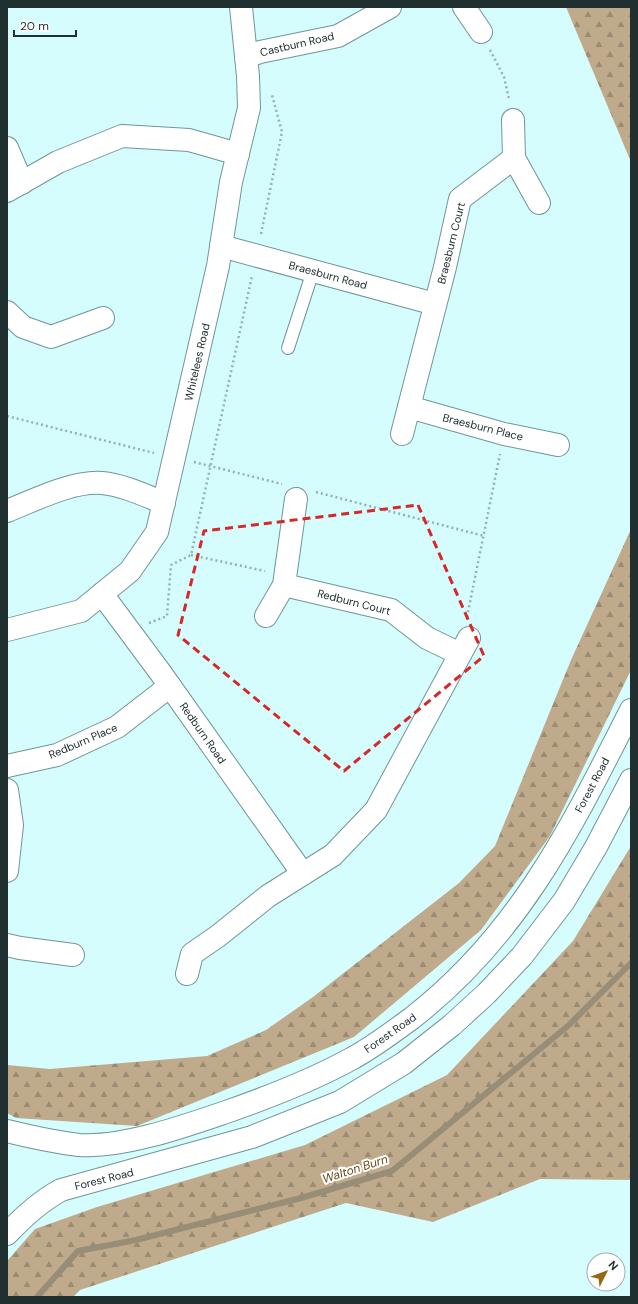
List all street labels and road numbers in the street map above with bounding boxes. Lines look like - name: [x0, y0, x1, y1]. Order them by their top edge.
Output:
- street label: Castburn Road: [259, 29, 335, 59]
- street label: Braesburn Court: [434, 201, 468, 285]
- street label: Braesburn Road: [287, 258, 369, 292]
- street label: Whitelees Road: [181, 322, 213, 402]
- street label: Braesburn Place: [441, 410, 525, 444]
- street label: Redburn Court: [316, 586, 392, 618]
- street label: Redburn Road: [177, 700, 229, 766]
- street label: Redburn Place: [47, 720, 119, 762]
- street label: Forest Road: [572, 755, 612, 815]
- street label: Forest Road: [361, 1010, 419, 1056]
- street label: Forest Road: [73, 1165, 135, 1193]

